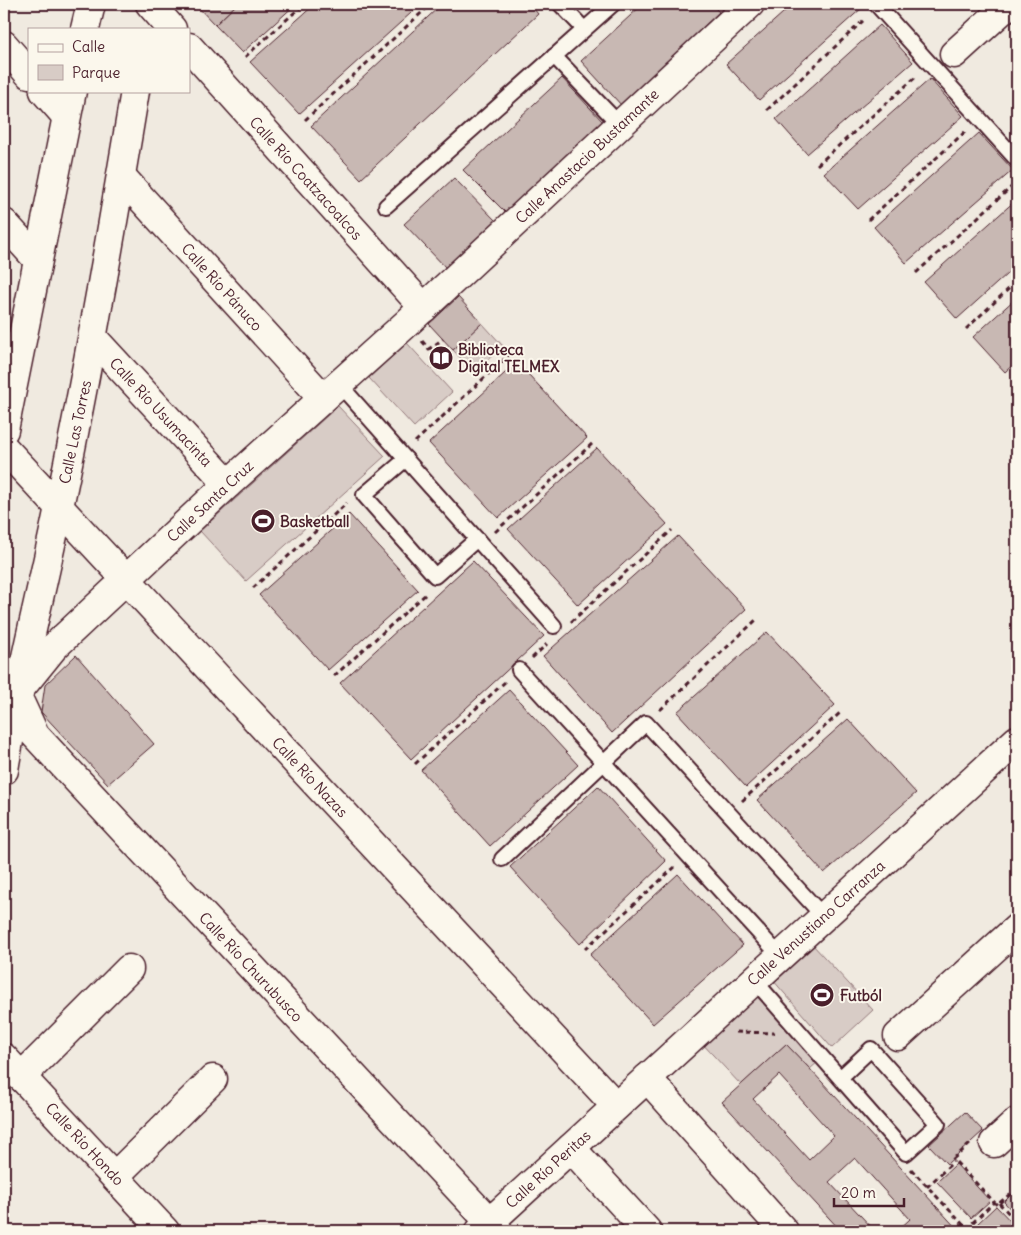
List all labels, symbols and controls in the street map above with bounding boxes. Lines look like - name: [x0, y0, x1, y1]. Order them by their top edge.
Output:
- legend: [28, 28, 190, 92]
- text: Calle: [72, 37, 105, 56]
- text: Parque: [72, 63, 120, 82]
- street label: Calle Anastacio Bustamante: [511, 85, 663, 227]
- street label: Calle Río Coatzacoalcos: [246, 112, 367, 244]
- street label: Calle Río Pánuco: [177, 239, 267, 335]
- place label: Biblioteca Digital TELMEX: [458, 340, 560, 377]
- library icon: Biblioteca Digital TELMEX: [428, 345, 454, 371]
- street label: Calle Río Usumacinta: [106, 354, 217, 471]
- street label: Calle Las Torres: [55, 378, 95, 486]
- street label: Calle Santa Cruz: [163, 456, 257, 546]
- sports icon: Basketball: [250, 508, 276, 534]
- place label: Basketball: [280, 512, 349, 531]
- street label: Calle Río Nazas: [268, 733, 352, 821]
- street label: Calle Venustiano Carranza: [743, 856, 889, 990]
- street label: Calle Río Churubusco: [195, 908, 307, 1026]
- sports icon: Futból: [809, 982, 835, 1008]
- place label: Futból: [840, 986, 882, 1005]
- street label: Calle Río Hondo: [42, 1098, 128, 1190]
- street label: Calle Río Peritas: [501, 1126, 595, 1212]
- scale bar: [834, 1175, 904, 1207]
- text: 20 m: [841, 1183, 876, 1202]

